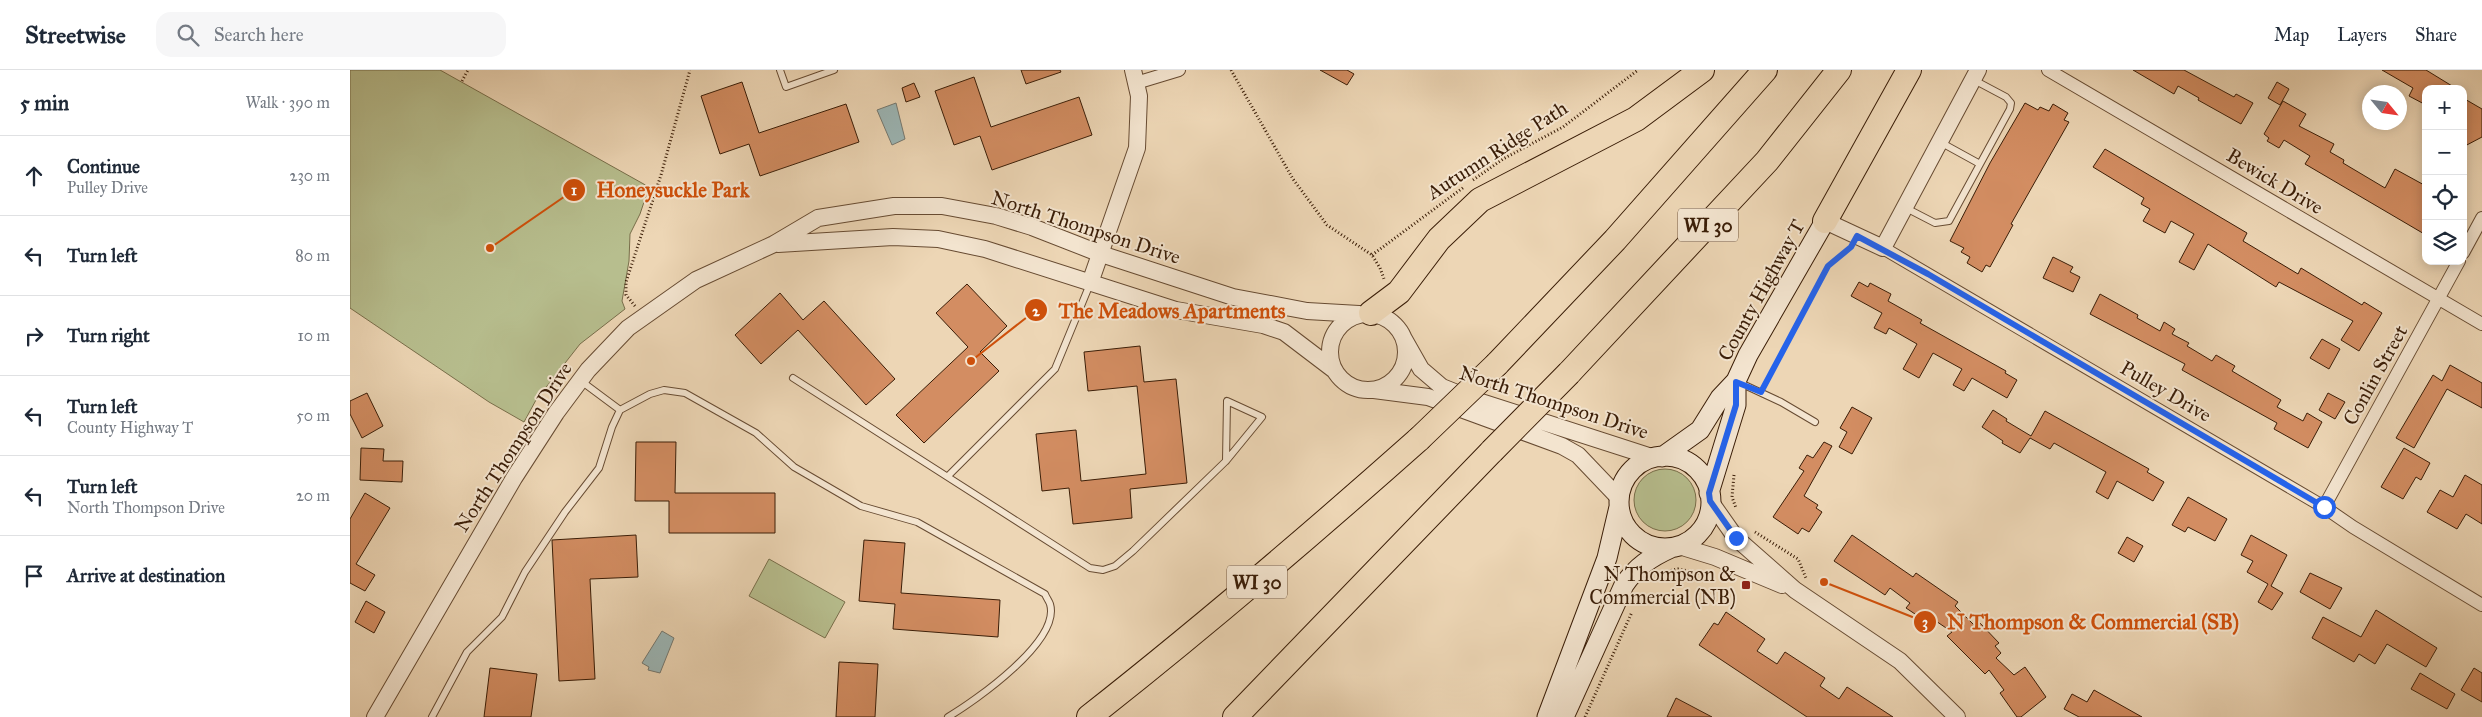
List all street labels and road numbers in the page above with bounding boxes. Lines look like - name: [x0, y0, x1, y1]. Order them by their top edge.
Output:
- street label: Autumn Ridge Path: [1421, 96, 1572, 206]
- street label: Bewick Drive: [2222, 143, 2328, 219]
- street label: North Thompson Drive: [988, 185, 1184, 269]
- road number: WI 30: [1678, 208, 1738, 242]
- street label: County Highway T: [1712, 215, 1811, 365]
- street label: Conlin Street: [2338, 321, 2412, 429]
- street label: Pulley Drive: [2116, 355, 2216, 427]
- street label: North Thompson Drive: [449, 358, 577, 536]
- street label: North Thompson Drive: [1456, 360, 1652, 444]
- road number: WI 30: [1227, 566, 1287, 598]

